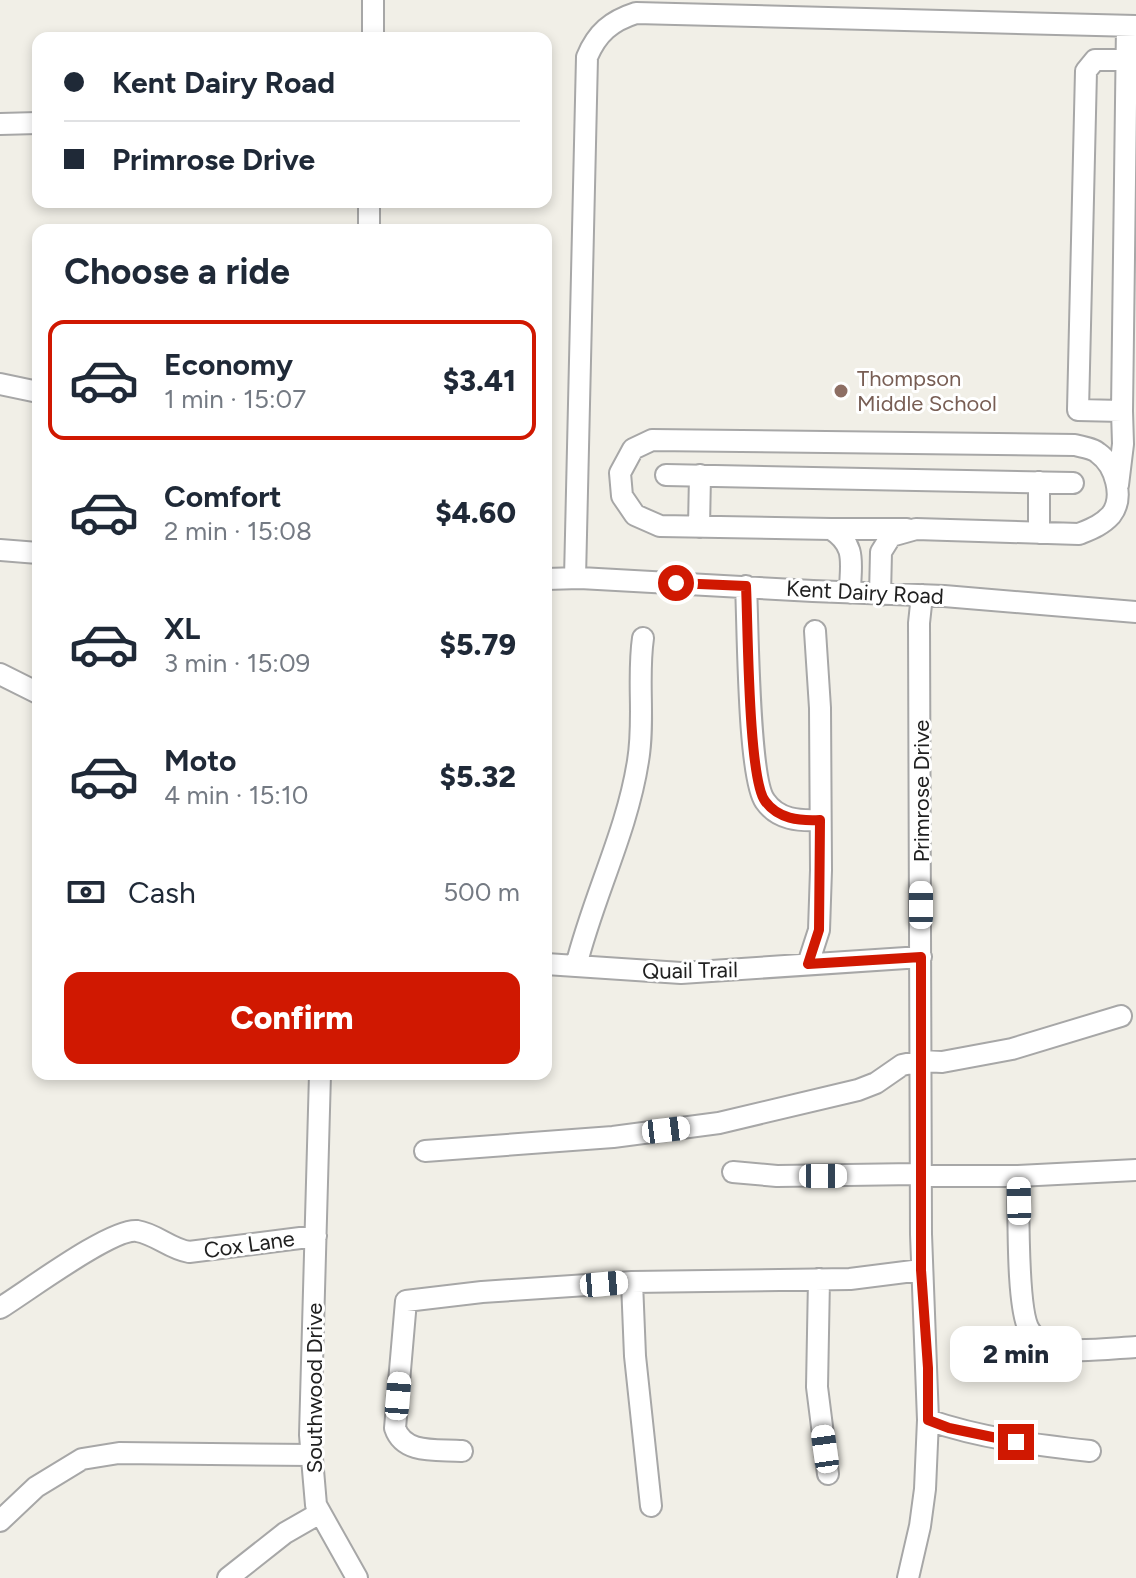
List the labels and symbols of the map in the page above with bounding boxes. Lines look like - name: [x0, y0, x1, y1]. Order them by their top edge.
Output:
- place label: Thompson Middle School: [857, 365, 997, 417]
- marker: Thompson Middle School: [832, 382, 850, 400]
- route start: [658, 565, 694, 601]
- street label: Kent Dairy Road: [785, 575, 944, 610]
- street label: Primrose Drive: [908, 720, 935, 862]
- car: [909, 881, 933, 929]
- street label: Quail Trail: [642, 956, 738, 985]
- car: [641, 1115, 691, 1145]
- car: [799, 1164, 847, 1188]
- car: [1007, 1177, 1031, 1225]
- street label: Cox Lane: [202, 1225, 296, 1264]
- car: [579, 1270, 629, 1298]
- street label: Southwood Drive: [301, 1303, 328, 1473]
- callout: 2 min: [950, 1326, 1082, 1382]
- car: [384, 1371, 412, 1421]
- car: [810, 1424, 840, 1474]
- route end: [998, 1424, 1034, 1460]

